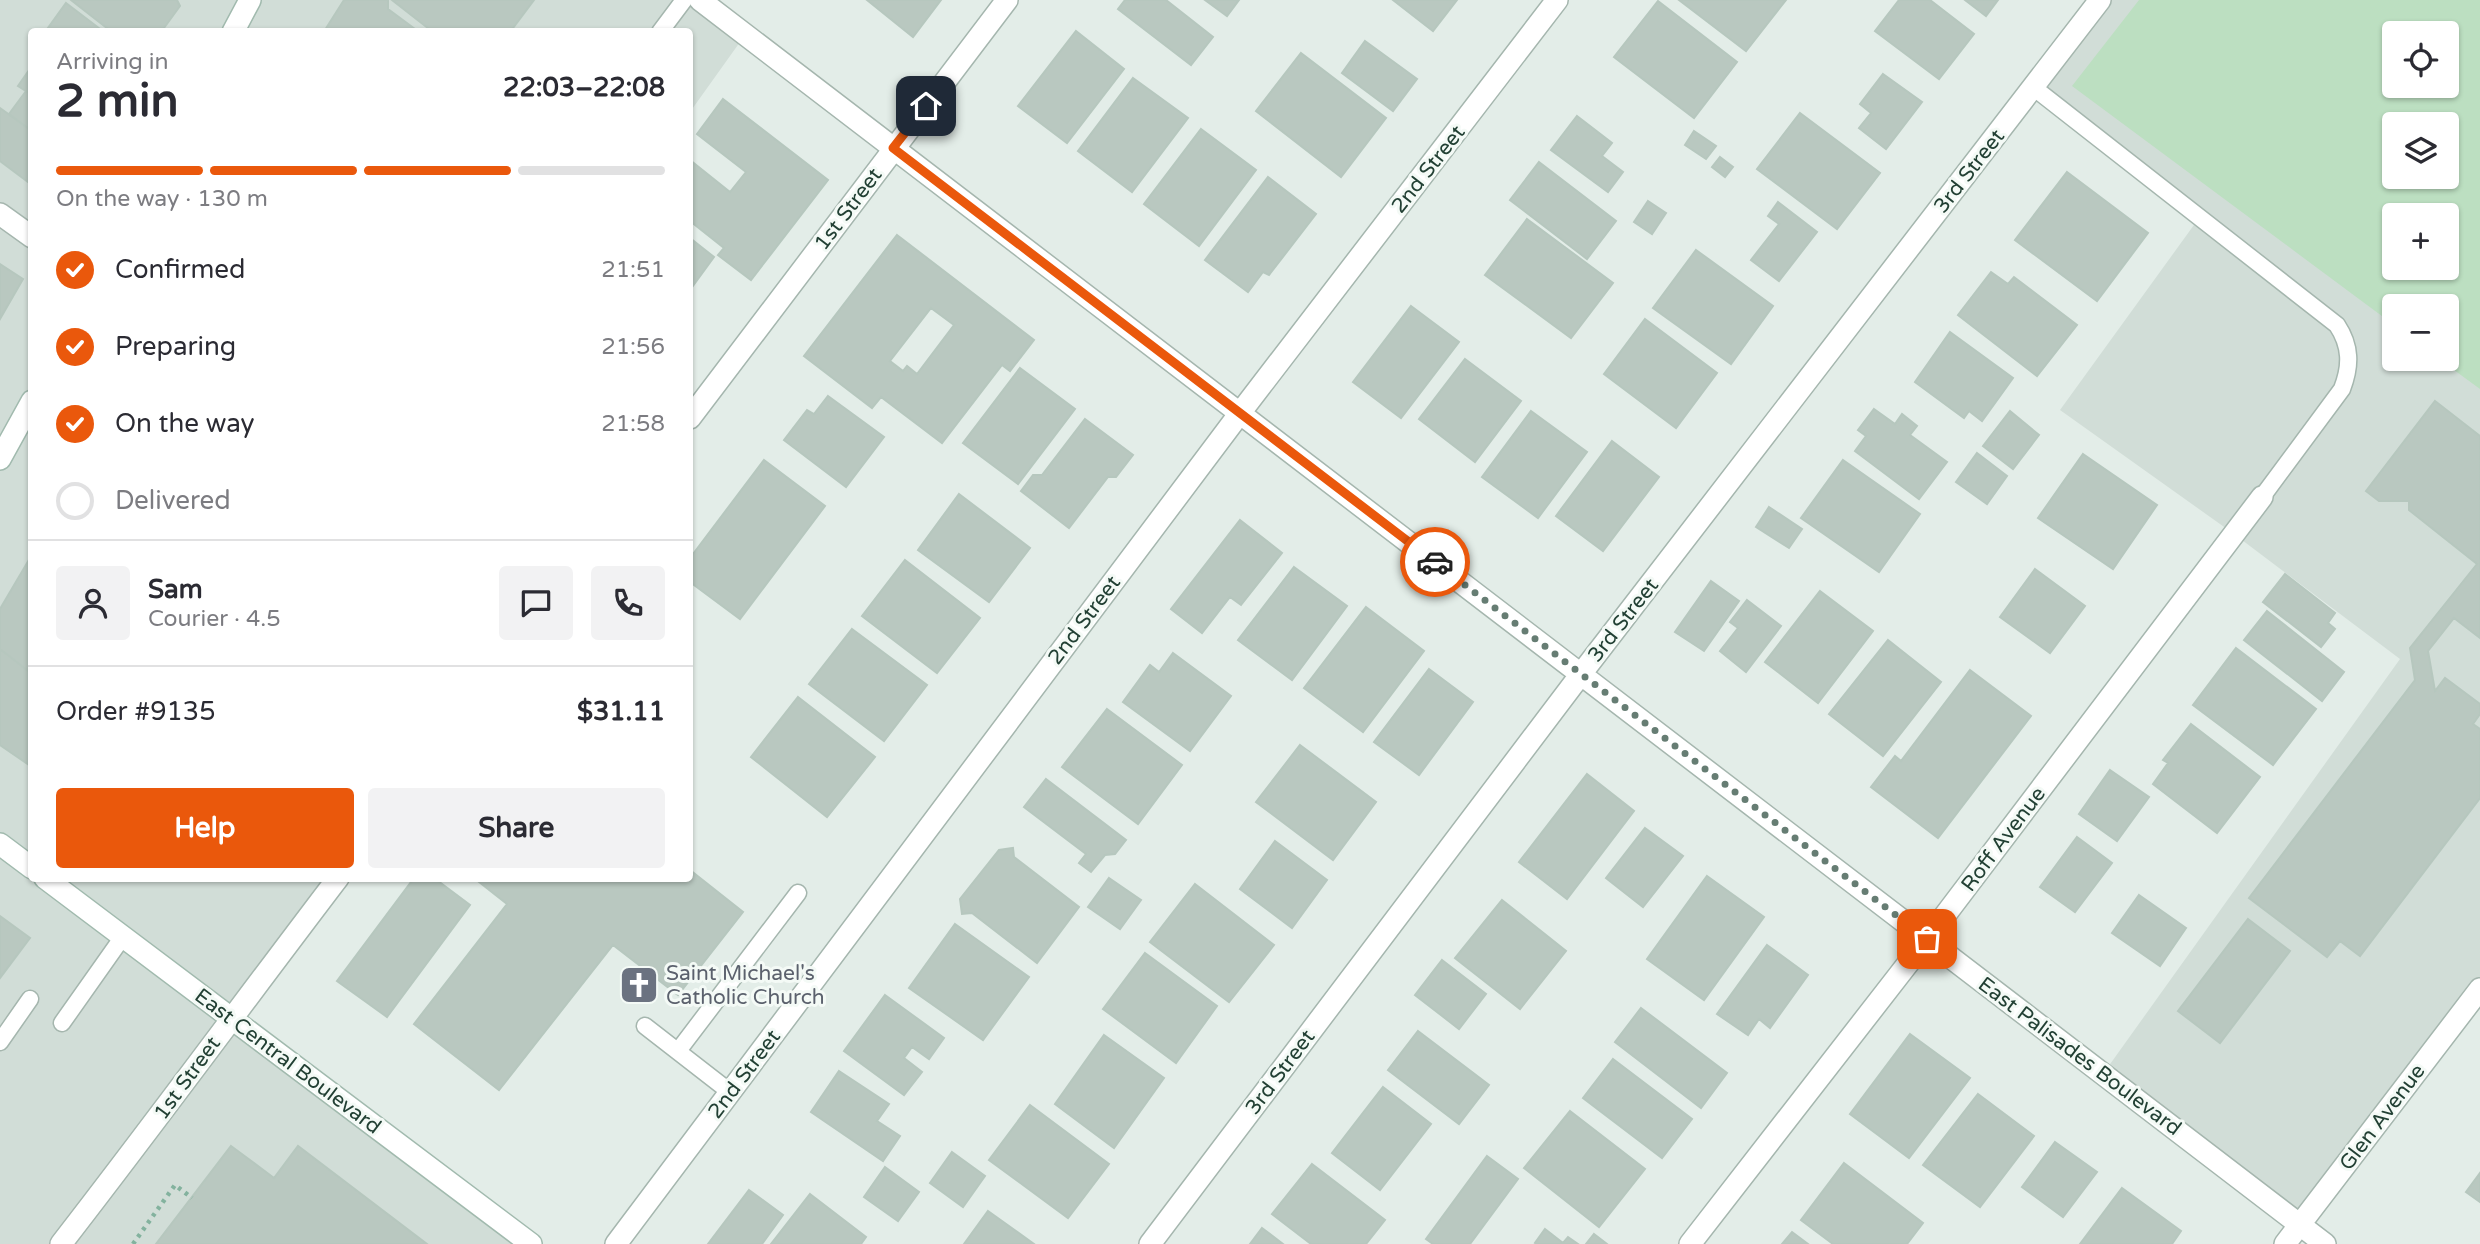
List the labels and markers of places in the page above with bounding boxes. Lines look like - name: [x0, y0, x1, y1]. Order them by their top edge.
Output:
- pin: [896, 76, 956, 136]
- pin: [1897, 909, 1957, 969]
- place label: Saint Michael's Catholic Church: [666, 961, 825, 1010]
- church icon: Saint Michael's Catholic Church: [618, 964, 660, 1006]

